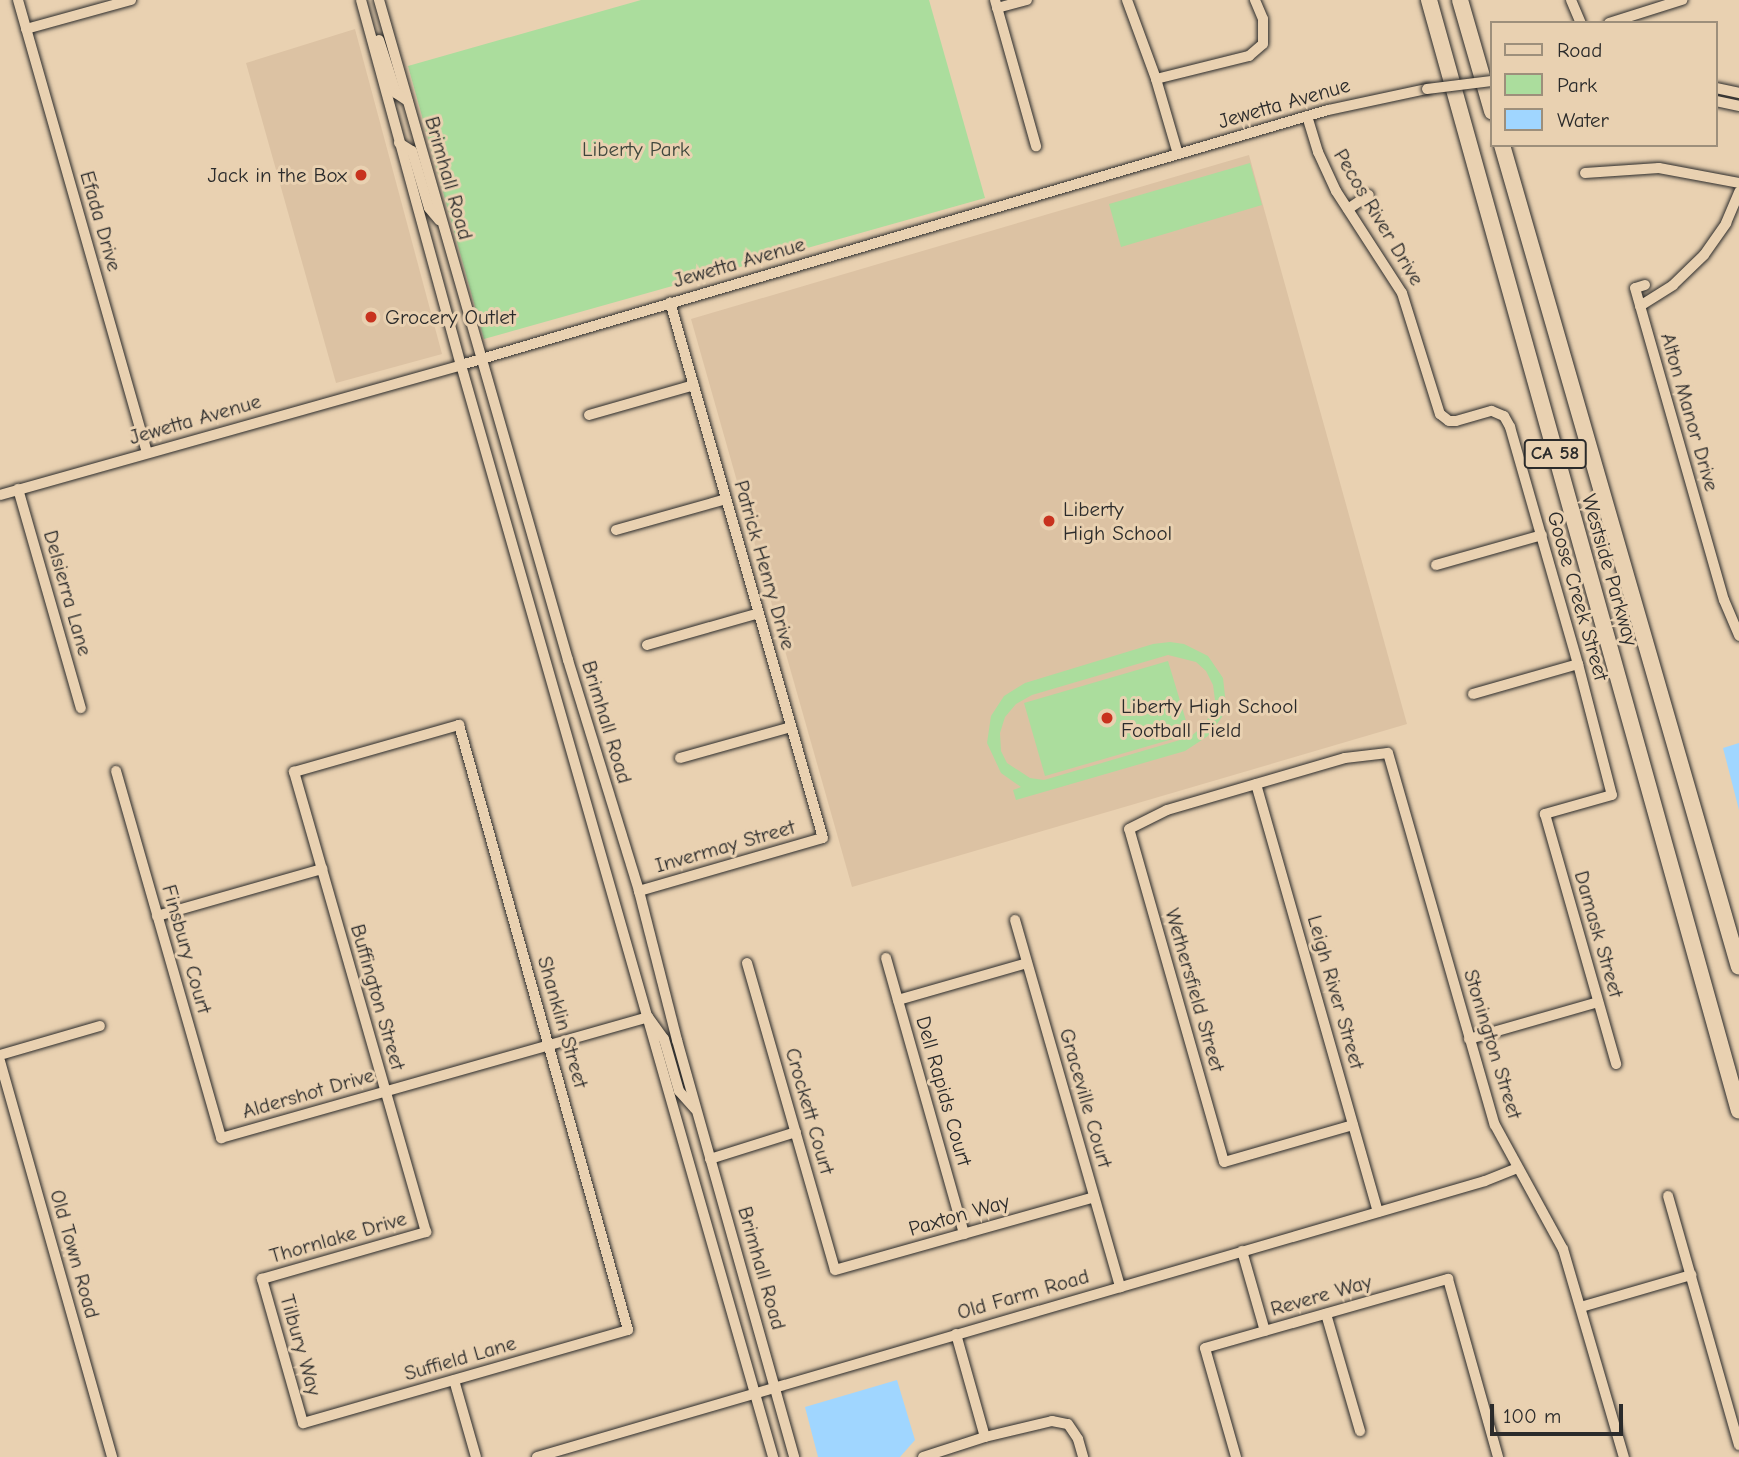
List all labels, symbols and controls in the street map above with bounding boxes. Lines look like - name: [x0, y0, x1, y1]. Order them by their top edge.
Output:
- legend: [1490, 21, 1718, 147]
- text: Road: [1557, 38, 1602, 62]
- street label: Jewetta Avenue: [1215, 72, 1353, 134]
- text: Park: [1557, 73, 1597, 97]
- text: Water: [1557, 108, 1609, 132]
- street label: Brimhall Road: [419, 113, 479, 243]
- park label: Liberty Park: [582, 136, 690, 162]
- street label: Pecos River Drive: [1328, 144, 1430, 290]
- place label: Jack in the Box: [208, 162, 347, 188]
- marker: Jack in the Box: [353, 167, 369, 183]
- street label: Efada Drive: [75, 168, 127, 274]
- street label: Jewetta Avenue: [670, 231, 808, 293]
- place label: Grocery Outlet: [385, 304, 516, 330]
- marker: Grocery Outlet: [363, 309, 379, 325]
- street label: Alton Manor Drive: [1655, 330, 1725, 494]
- street label: Jewetta Avenue: [126, 388, 264, 450]
- road number: CA 58: [1524, 438, 1586, 470]
- street label: Patrick Henry Drive: [729, 477, 801, 653]
- street label: Westside Parkway: [1576, 491, 1644, 649]
- place label: Liberty High School: [1063, 496, 1172, 546]
- street label: Goose Creek Street: [1542, 508, 1614, 684]
- marker: Liberty High School: [1041, 513, 1057, 529]
- street label: Delsierra Lane: [38, 527, 98, 659]
- street label: Brimhall Road: [576, 658, 638, 786]
- place label: Liberty High School Football Field: [1121, 693, 1298, 743]
- marker: Liberty High School Football Field: [1099, 710, 1115, 726]
- street label: Invermay Street: [652, 814, 798, 878]
- street label: Damask Street: [1569, 868, 1629, 1000]
- street label: Finsbury Court: [157, 882, 217, 1016]
- street label: Wethersfield Street: [1160, 905, 1230, 1075]
- street label: Leigh River Street: [1302, 912, 1370, 1072]
- street label: Buffington Street: [345, 921, 411, 1073]
- street label: Shanklin Street: [532, 953, 594, 1091]
- street label: Stonington Street: [1458, 966, 1528, 1122]
- street label: Dell Rapids Court: [911, 1013, 977, 1169]
- street label: Graceville Court: [1054, 1025, 1118, 1171]
- street label: Crockett Court: [780, 1045, 840, 1177]
- street label: Aldershot Drive: [239, 1062, 377, 1124]
- street label: Old Town Road: [45, 1187, 105, 1321]
- street label: Paxton Way: [906, 1189, 1012, 1241]
- street label: Brimhall Road: [732, 1203, 792, 1333]
- street label: Thornlake Drive: [267, 1205, 409, 1269]
- street label: Old Farm Road: [954, 1263, 1092, 1325]
- street label: Revere Way: [1267, 1269, 1375, 1321]
- street label: Tilbury Way: [275, 1292, 327, 1398]
- street label: Suffield Lane: [401, 1330, 519, 1386]
- scale bar: [1494, 1390, 1627, 1434]
- text: 100 m: [1503, 1404, 1561, 1428]

